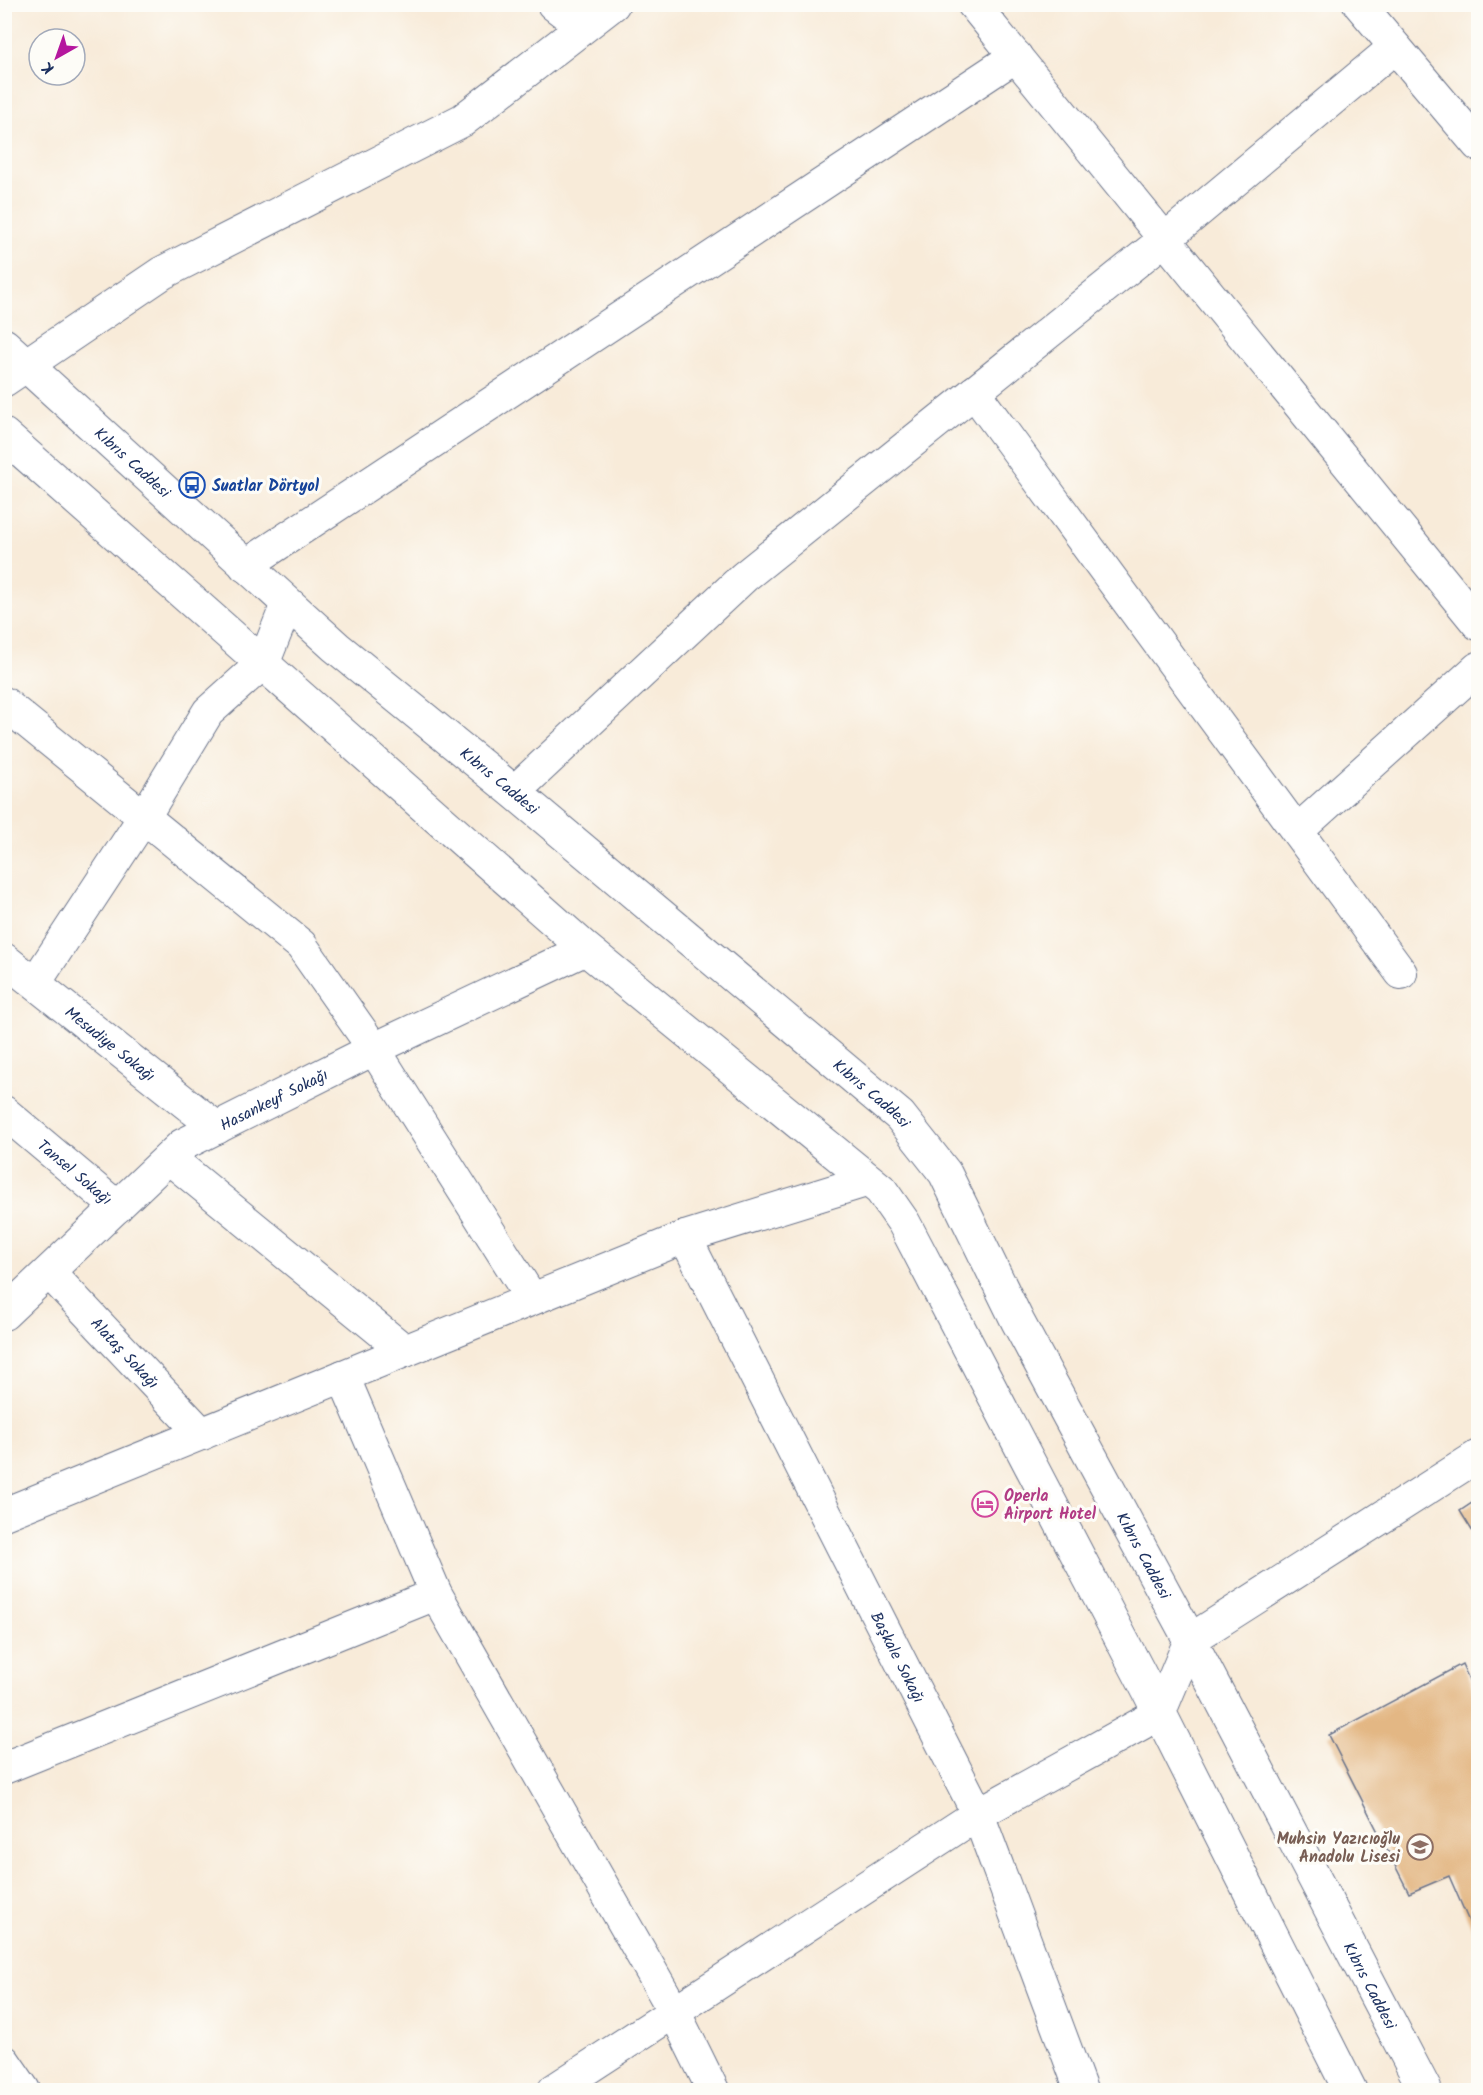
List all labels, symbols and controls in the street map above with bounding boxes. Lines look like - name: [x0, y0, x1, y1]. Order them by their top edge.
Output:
- north arrow: [27, 27, 87, 87]
- text: K: [36, 54, 60, 80]
- street label: Kıbrıs Caddesi: [88, 422, 176, 505]
- bus stop icon: Suatlar Dörtyol: [177, 470, 207, 500]
- place label: Suatlar Dörtyol: [212, 474, 320, 499]
- street label: Kıbrıs Caddesi: [454, 742, 545, 822]
- street label: Mesudiye Sokağı: [59, 1001, 160, 1089]
- street label: Kıbrıs Caddesi: [827, 1053, 916, 1135]
- street label: Hasankeyf Sokağı: [216, 1063, 333, 1138]
- street label: Tansel Sokağı: [31, 1134, 117, 1212]
- street label: Alataş Sokağı: [84, 1312, 164, 1395]
- place label: Operla Airport Hotel: [1004, 1484, 1097, 1527]
- hotel icon: Operla Airport Hotel: [970, 1489, 1000, 1519]
- street label: Kıbrıs Caddesi: [1109, 1508, 1177, 1605]
- street label: Başkale Sokağı: [863, 1608, 931, 1708]
- place label: Muhsin Yazıcıoğlu Anadolu Lisesi: [1277, 1827, 1401, 1870]
- school or university icon: Muhsin Yazıcıoğlu Anadolu Lisesi: [1405, 1832, 1435, 1862]
- street label: Kıbrıs Caddesi: [1336, 1938, 1403, 2035]

